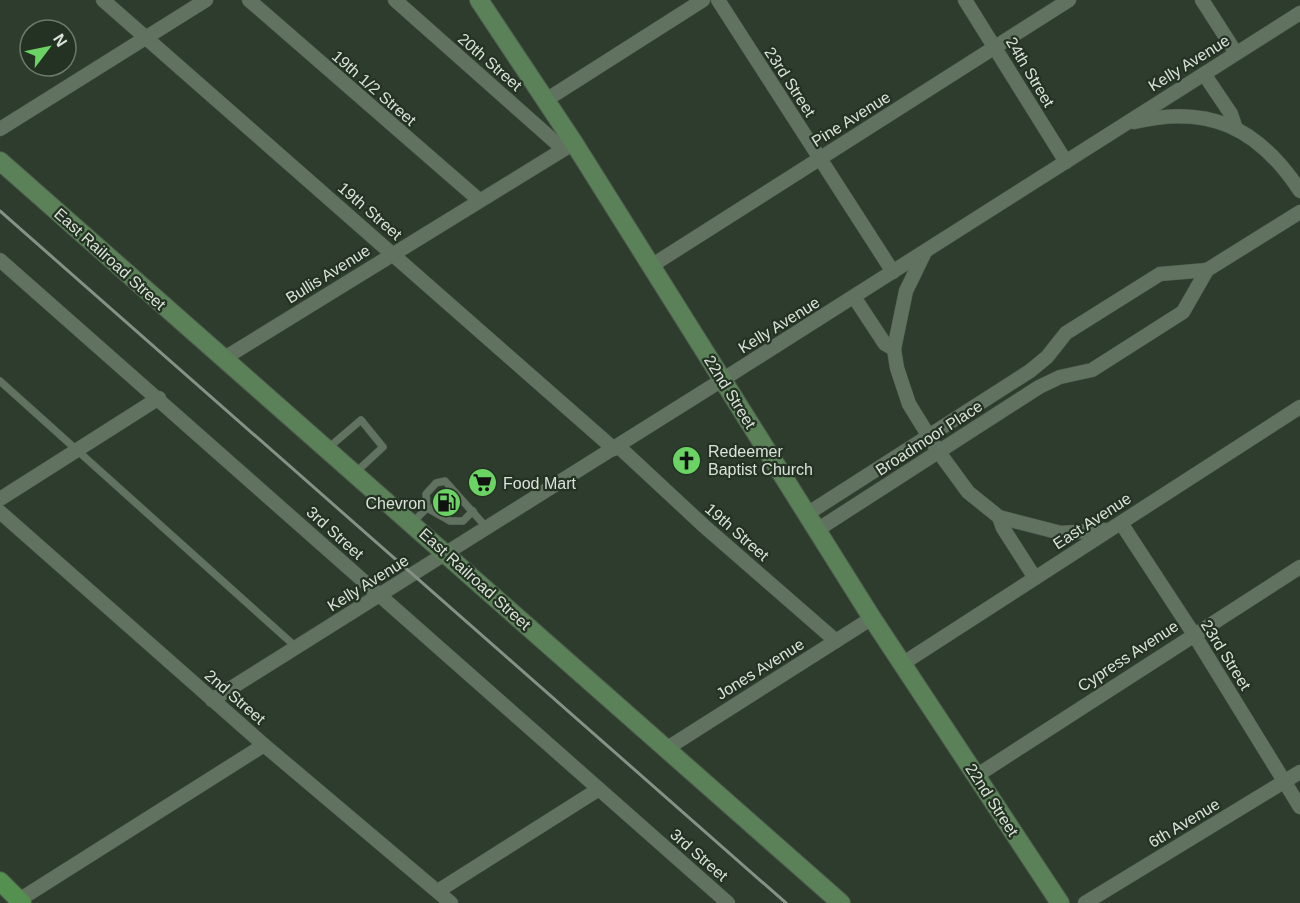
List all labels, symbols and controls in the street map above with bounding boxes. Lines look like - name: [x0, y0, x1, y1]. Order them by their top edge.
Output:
- north arrow: [18, 18, 78, 78]
- street label: 20th Street: [455, 30, 526, 94]
- text: N: [50, 31, 71, 50]
- street label: Kelly Avenue: [1145, 31, 1233, 95]
- street label: 24th Street: [1003, 34, 1058, 110]
- street label: 23rd Street: [761, 44, 819, 120]
- street label: 19th 1/2 Street: [329, 47, 420, 129]
- street label: Pine Avenue: [809, 88, 894, 150]
- street label: 19th Street: [335, 179, 406, 243]
- street label: East Railroad Street: [51, 205, 169, 314]
- street label: Bullis Avenue: [283, 241, 373, 307]
- street label: Kelly Avenue: [735, 293, 823, 357]
- street label: 22nd Street: [701, 352, 759, 432]
- street label: Broadmoor Place: [873, 397, 986, 479]
- place label: Redeemer Baptist Church: [708, 443, 813, 478]
- church icon: Redeemer Baptist Church: [671, 444, 703, 476]
- supermarket icon: Food Mart: [466, 467, 498, 499]
- place label: Food Mart: [503, 475, 576, 492]
- fuel station icon: Chevron: [431, 487, 463, 519]
- street label: East Avenue: [1050, 489, 1134, 553]
- place label: Chevron: [366, 495, 426, 512]
- street label: 19th Street: [702, 500, 773, 564]
- street label: 3rd Street: [303, 503, 367, 563]
- street label: East Railroad Street: [416, 525, 534, 634]
- street label: Kelly Avenue: [324, 551, 412, 615]
- street label: Cypress Avenue: [1075, 617, 1181, 695]
- street label: 23rd Street: [1198, 617, 1254, 694]
- street label: Jones Avenue: [713, 635, 807, 703]
- street label: 2nd Street: [202, 666, 269, 728]
- street label: 22nd Street: [962, 761, 1022, 840]
- street label: 6th Avenue: [1145, 795, 1223, 851]
- street label: 3rd Street: [667, 826, 732, 885]

